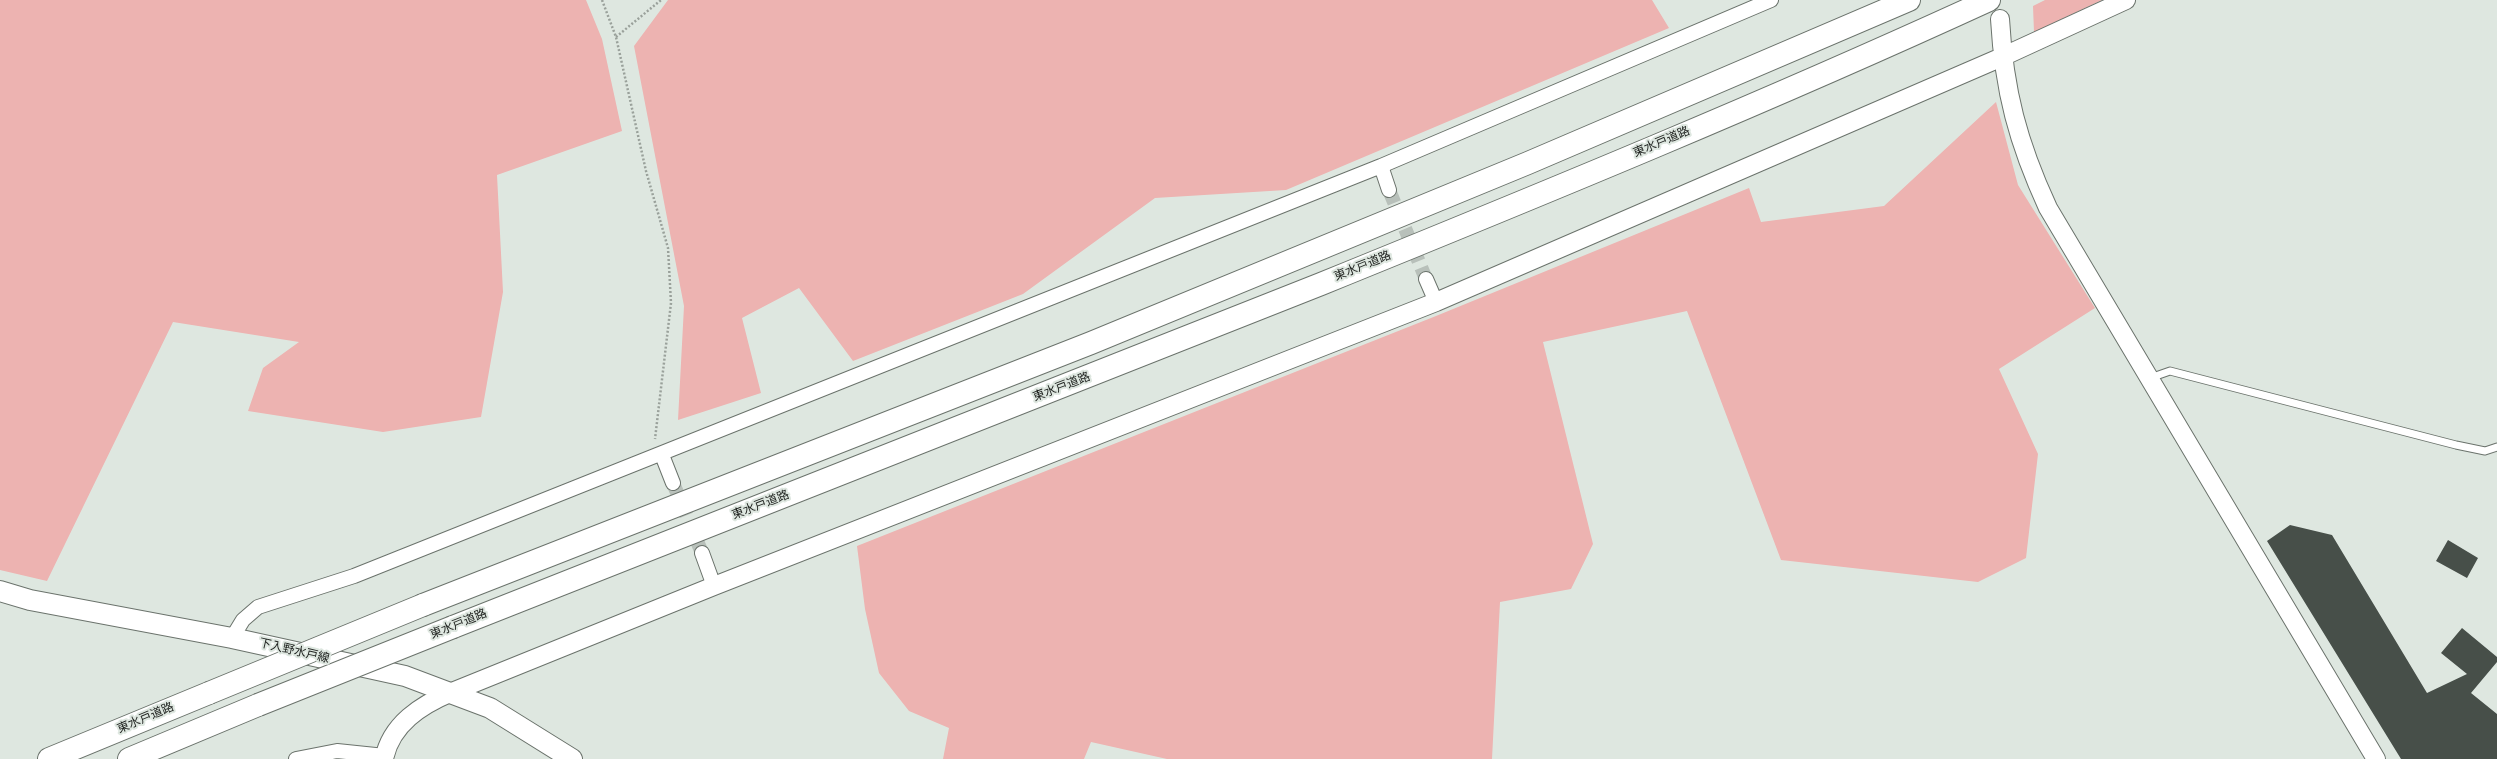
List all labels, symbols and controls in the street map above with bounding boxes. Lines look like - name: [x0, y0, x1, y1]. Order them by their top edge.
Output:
- street label: 東水戸道路: [1632, 125, 1692, 161]
- street label: 東水戸道路: [1332, 249, 1394, 285]
- street label: 東水戸道路: [1031, 371, 1093, 405]
- street label: 東水戸道路: [730, 489, 792, 523]
- street label: 東水戸道路: [428, 607, 490, 643]
- street label: 下入野水戸線: [257, 637, 331, 667]
- street label: 東水戸道路: [116, 701, 176, 737]

